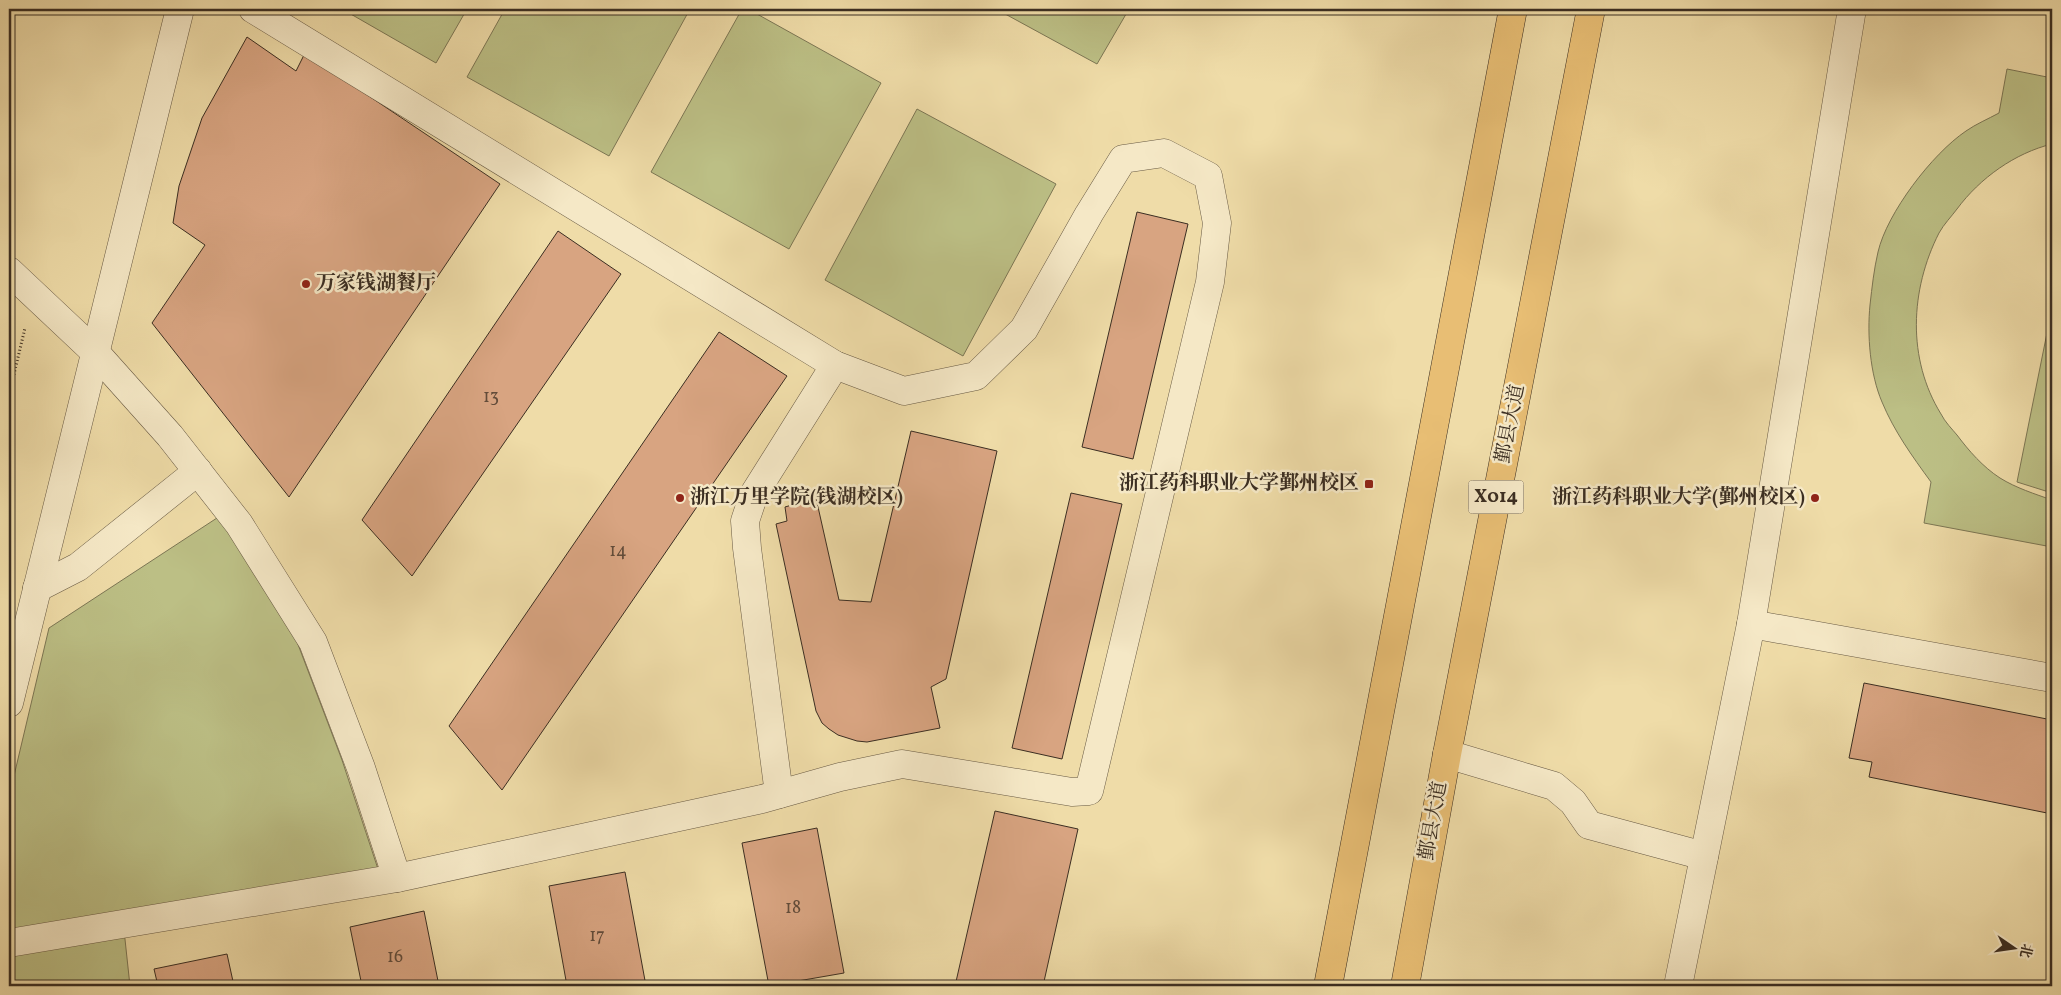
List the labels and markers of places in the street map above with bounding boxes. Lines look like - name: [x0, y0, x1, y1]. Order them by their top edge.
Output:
- place label: 万家钱湖餐厅: [316, 270, 436, 298]
- marker: 万家钱湖餐厅: [300, 278, 312, 290]
- place label: 浙江药科职业大学鄞州校区: [1119, 470, 1359, 498]
- marker: 浙江药科职业大学鄞州校区: [1363, 478, 1375, 490]
- place label: 浙江万里学院(钱湖校区): [690, 484, 903, 512]
- place label: 浙江药科职业大学(鄞州校区): [1552, 484, 1805, 512]
- marker: 浙江万里学院(钱湖校区): [674, 492, 686, 504]
- marker: 浙江药科职业大学(鄞州校区): [1809, 492, 1821, 504]

